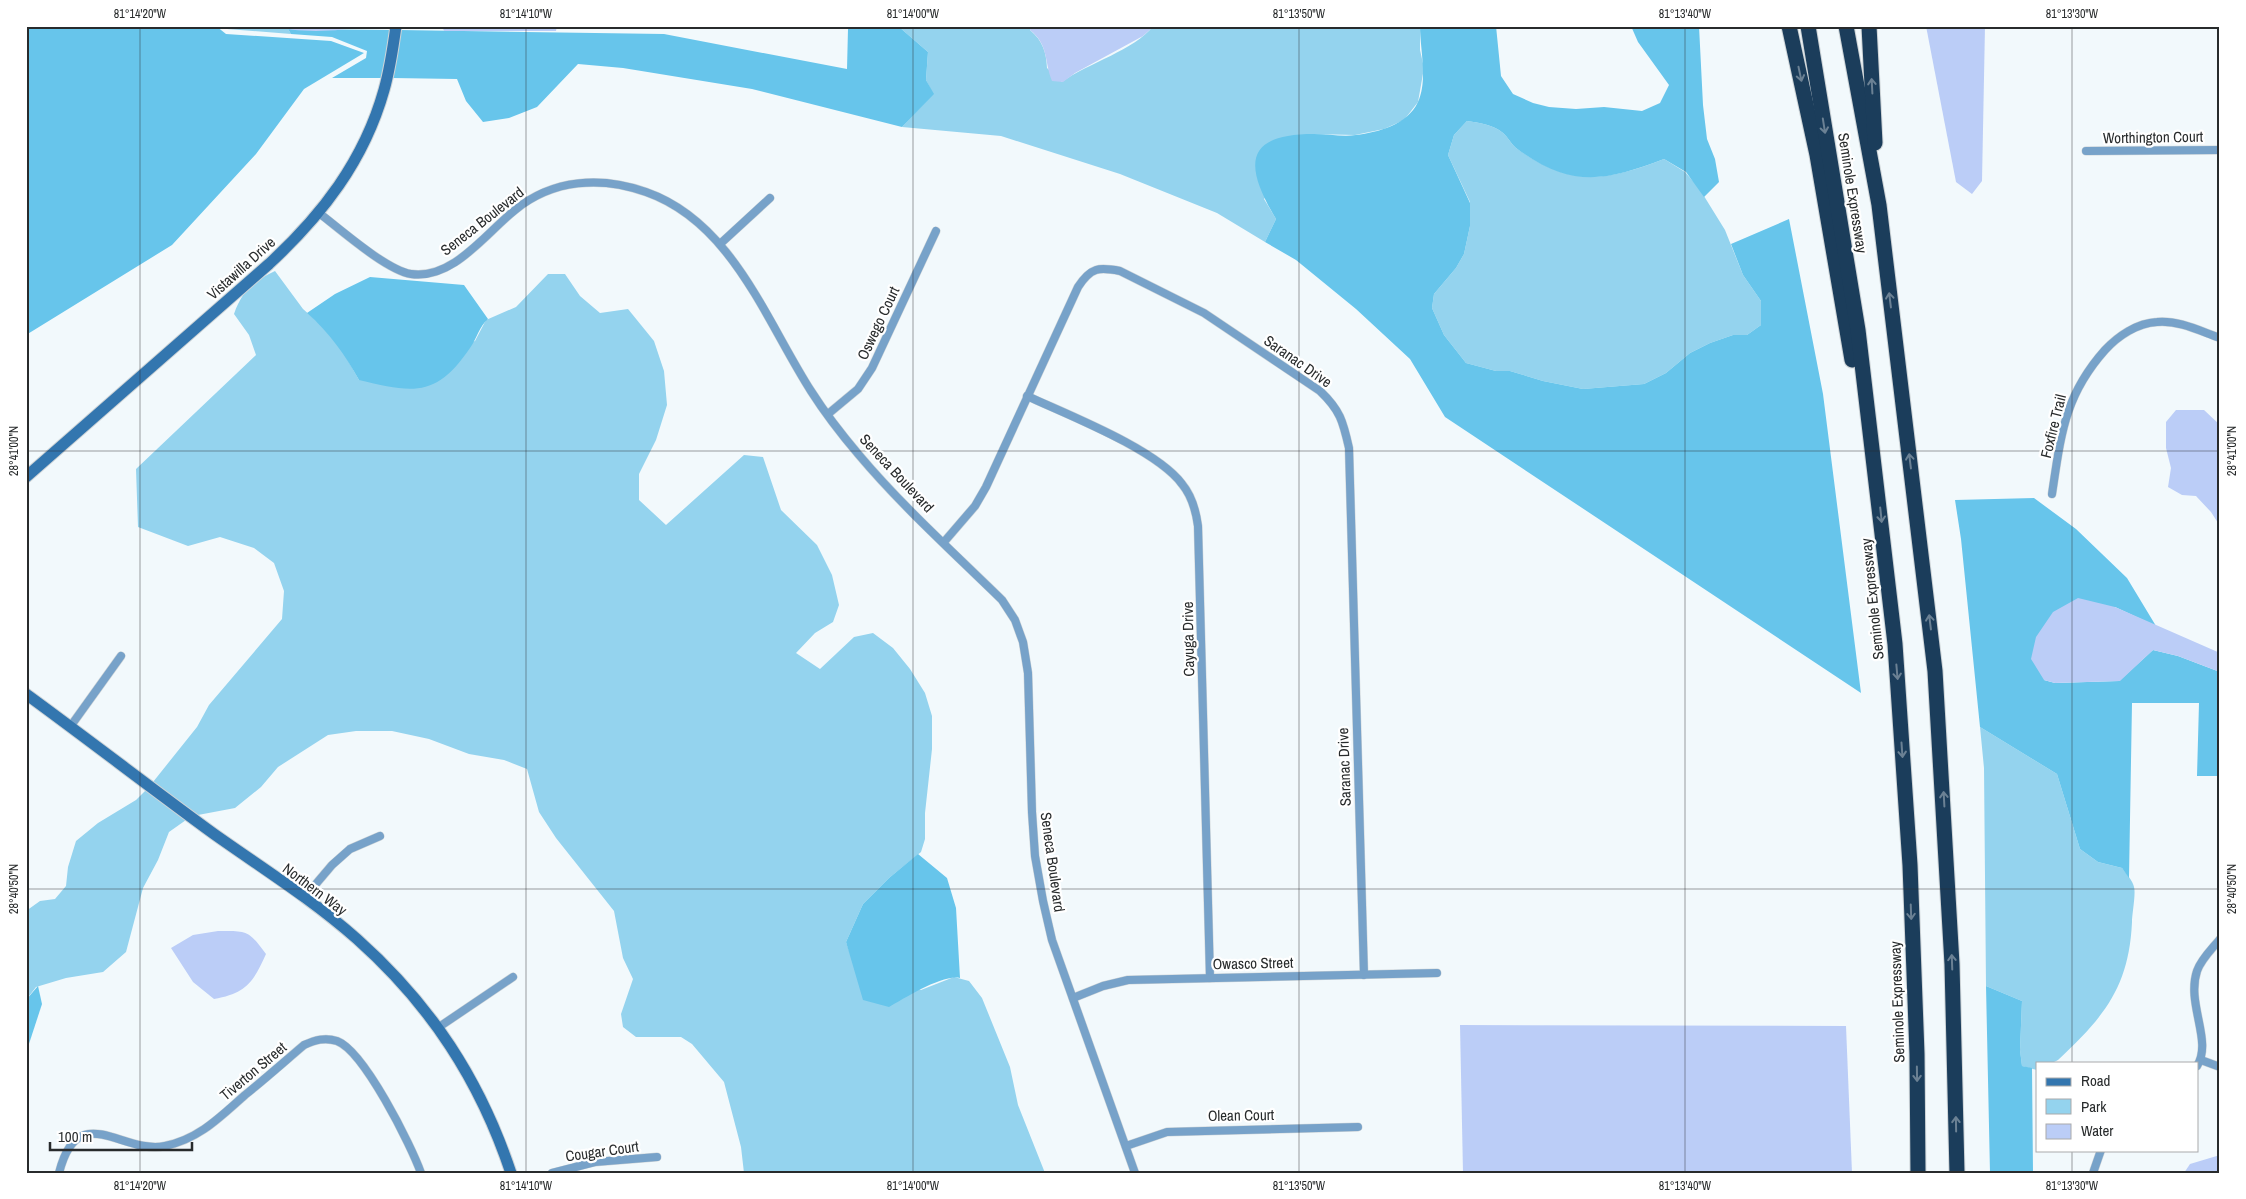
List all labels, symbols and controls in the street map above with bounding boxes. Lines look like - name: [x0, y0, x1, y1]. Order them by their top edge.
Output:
- text: 81°14'20"W: [114, 6, 167, 22]
- text: 81°14'10"W: [500, 6, 553, 22]
- text: 81°14'00"W: [887, 6, 940, 22]
- text: 81°13'50"W: [1273, 6, 1326, 22]
- text: 81°13'40"W: [1659, 6, 1712, 22]
- text: 81°13'30"W: [2046, 6, 2099, 22]
- one-way arrow: [1796, 65, 1806, 81]
- one-way arrow: [1868, 78, 1877, 94]
- one-way arrow: [1820, 118, 1830, 134]
- street label: Worthington Court: [2103, 126, 2204, 148]
- street label: Seminole Expressway: [1833, 131, 1873, 256]
- street label: Seneca Boulevard: [436, 182, 528, 260]
- street label: Vistawilla Drive: [202, 232, 280, 304]
- street label: Oswego Court: [852, 282, 904, 363]
- one-way arrow: [1885, 292, 1895, 308]
- street label: Saranac Drive: [1260, 330, 1336, 392]
- street label: Foxfire Trail: [2035, 392, 2071, 460]
- text: 28°41'00"N: [6, 426, 22, 476]
- text: 28°41'00"N: [2224, 426, 2240, 476]
- street label: Seneca Boulevard: [855, 429, 939, 517]
- one-way arrow: [1905, 454, 1915, 470]
- one-way arrow: [1876, 506, 1886, 522]
- street label: Seminole Expressway: [1855, 537, 1889, 661]
- street label: Cayuga Drive: [1177, 601, 1199, 677]
- one-way arrow: [1925, 615, 1935, 631]
- one-way arrow: [1892, 664, 1902, 680]
- street label: Saranac Drive: [1332, 727, 1356, 807]
- one-way arrow: [1898, 741, 1907, 757]
- one-way arrow: [1939, 792, 1948, 808]
- street label: Seneca Boulevard: [1036, 811, 1070, 913]
- street label: Northern Way: [279, 858, 352, 921]
- text: 28°40'50"N: [6, 864, 22, 914]
- text: 28°40'50"N: [2224, 864, 2240, 914]
- one-way arrow: [1907, 904, 1916, 920]
- street label: Seminole Expressway: [1884, 940, 1910, 1063]
- street label: Owasco Street: [1212, 952, 1294, 974]
- one-way arrow: [1948, 954, 1957, 970]
- street label: Tiverton Street: [215, 1037, 291, 1105]
- legend: [2036, 1062, 2198, 1152]
- one-way arrow: [1913, 1066, 1922, 1082]
- text: Road: [2081, 1070, 2110, 1091]
- text: Park: [2081, 1096, 2107, 1117]
- street label: Olean Court: [1208, 1104, 1275, 1126]
- one-way arrow: [1951, 1116, 1961, 1132]
- scale bar: [50, 1119, 192, 1151]
- text: Water: [2081, 1120, 2113, 1141]
- text: 100 m: [58, 1126, 92, 1147]
- street label: Cougar Court: [564, 1135, 641, 1167]
- text: 81°14'20"W: [114, 1178, 167, 1194]
- text: 81°14'10"W: [500, 1178, 553, 1194]
- text: 81°14'00"W: [887, 1178, 940, 1194]
- text: 81°13'50"W: [1273, 1178, 1326, 1194]
- text: 81°13'40"W: [1659, 1178, 1712, 1194]
- text: 81°13'30"W: [2046, 1178, 2099, 1194]

